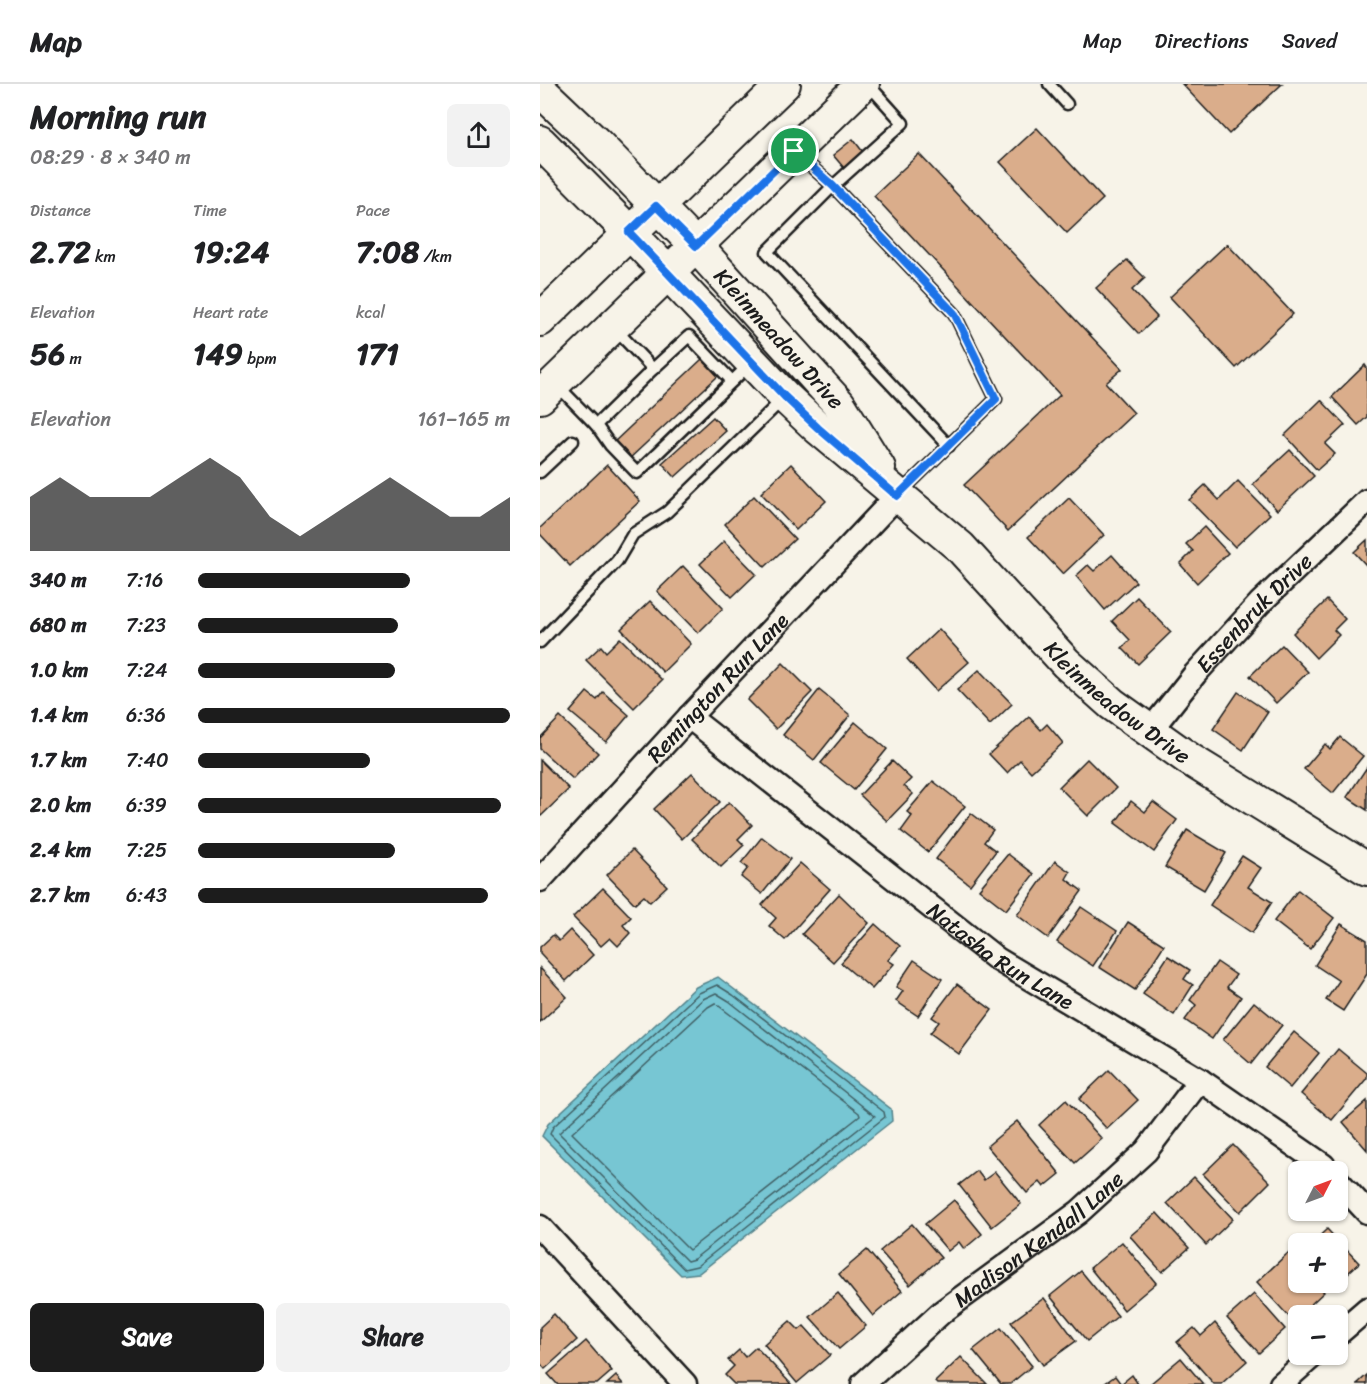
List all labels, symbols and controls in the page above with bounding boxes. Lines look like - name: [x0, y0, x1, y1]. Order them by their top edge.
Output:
- text: Map: [30, 17, 82, 66]
- text: Map: [1083, 22, 1121, 60]
- text: Directions: [1154, 22, 1249, 60]
- text: Saved: [1282, 22, 1337, 60]
- text: Morning run: [30, 88, 206, 146]
- button: share: [447, 104, 510, 167]
- pin: [768, 125, 819, 176]
- icon: arrive: [777, 134, 810, 167]
- text: 08:29 · 8 × 340 m: [30, 140, 191, 175]
- text: Distance: [30, 196, 91, 225]
- text: Time: [193, 196, 227, 225]
- text: Pace: [356, 196, 390, 225]
- text: 2.72: [30, 225, 91, 279]
- text: 19:24: [193, 225, 269, 279]
- text: 7:08: [356, 225, 419, 279]
- text: km: [91, 242, 116, 271]
- text: /km: [419, 242, 452, 271]
- street label: Kleinmeadow Drive: [704, 258, 855, 418]
- text: Elevation: [30, 298, 95, 327]
- text: Heart rate: [193, 298, 268, 327]
- text: kcal: [356, 298, 385, 327]
- text: 56: [30, 327, 65, 381]
- text: 149: [193, 327, 243, 381]
- text: 171: [356, 327, 399, 381]
- text: m: [65, 344, 82, 373]
- text: bpm: [243, 344, 277, 373]
- text: Elevation: [30, 402, 111, 437]
- text: 161–165 m: [417, 402, 510, 437]
- street label: Essenbruk Drive: [1185, 543, 1322, 682]
- text: 340 m: [30, 563, 87, 598]
- text: 7:16: [126, 563, 163, 598]
- street label: Remington Run Lane: [637, 602, 799, 772]
- text: 680 m: [30, 608, 87, 643]
- text: 7:23: [126, 608, 166, 643]
- street label: Kleinmeadow Drive: [1034, 631, 1199, 774]
- text: 1.0 km: [30, 653, 88, 688]
- text: 7:24: [126, 653, 168, 688]
- text: 1.4 km: [30, 698, 88, 733]
- text: 6:36: [126, 698, 166, 733]
- text: 1.7 km: [30, 743, 87, 778]
- text: 7:40: [126, 743, 169, 778]
- text: 2.0 km: [30, 788, 91, 823]
- text: 6:39: [126, 788, 167, 823]
- text: 2.4 km: [30, 833, 91, 868]
- text: 7:25: [126, 833, 167, 868]
- text: 2.7 km: [30, 878, 90, 913]
- text: 6:43: [126, 878, 167, 913]
- street label: Natasha Run Lane: [918, 891, 1082, 1021]
- street label: Madison Kendall Lane: [945, 1160, 1133, 1317]
- north arrow: [1288, 1161, 1348, 1221]
- map controls: [1288, 1161, 1348, 1365]
- button: +: [1288, 1233, 1348, 1293]
- button: Save: [30, 1303, 264, 1372]
- button: Share: [276, 1303, 510, 1372]
- button: −: [1288, 1305, 1348, 1365]

